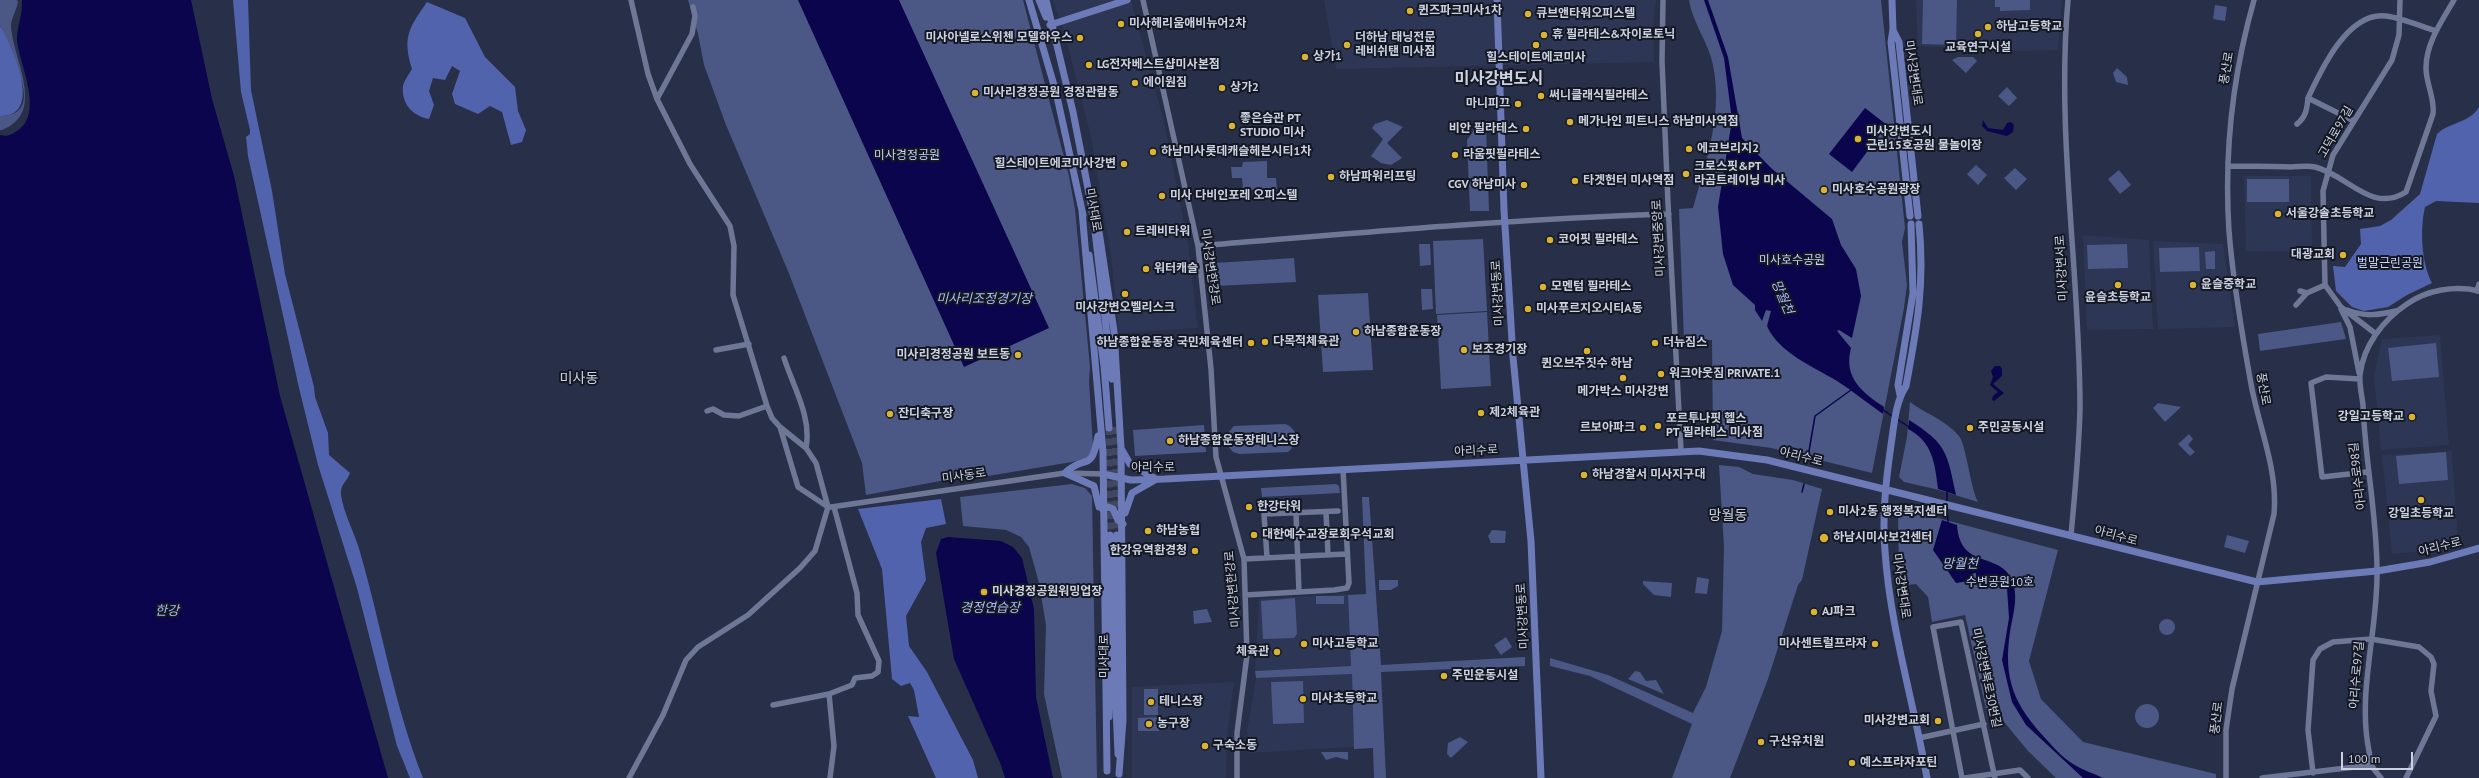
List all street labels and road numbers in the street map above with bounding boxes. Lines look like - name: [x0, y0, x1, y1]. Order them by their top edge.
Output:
- street label: 미사강변대로: [1901, 39, 1925, 107]
- street label: 풍산로: [2217, 50, 2237, 86]
- street label: 고덕로97길: [2315, 104, 2357, 160]
- street label: 미사대로: [1082, 187, 1104, 233]
- street label: 미사강변중앙로: [1650, 199, 1668, 277]
- street label: 미사강변한강로: [1197, 228, 1223, 306]
- street label: 미사강변서로: [2053, 235, 2071, 301]
- street label: 미사강변동로: [1489, 260, 1507, 326]
- street label: 풍산로: [2253, 371, 2273, 407]
- street label: 아리수로98길: [2347, 441, 2369, 511]
- street label: 아리수로: [1454, 443, 1498, 459]
- street label: 아리수로: [1778, 445, 1824, 469]
- street label: 아리수로: [1131, 461, 1175, 475]
- street label: 미사동로: [941, 466, 987, 486]
- street label: 아리수로: [2093, 523, 2139, 549]
- street label: 아리수로: [2417, 535, 2463, 559]
- street label: 미사강변한강로: [1222, 550, 1244, 628]
- street label: 미사강변대로: [1889, 552, 1913, 620]
- street label: 미사강변동로: [1514, 583, 1532, 649]
- street label: 미사강변북로30번길: [1968, 627, 2004, 729]
- street label: 미사대로: [1098, 634, 1112, 678]
- street label: 아리수로97길: [2347, 640, 2367, 710]
- street label: 풍산로: [2208, 701, 2226, 735]

